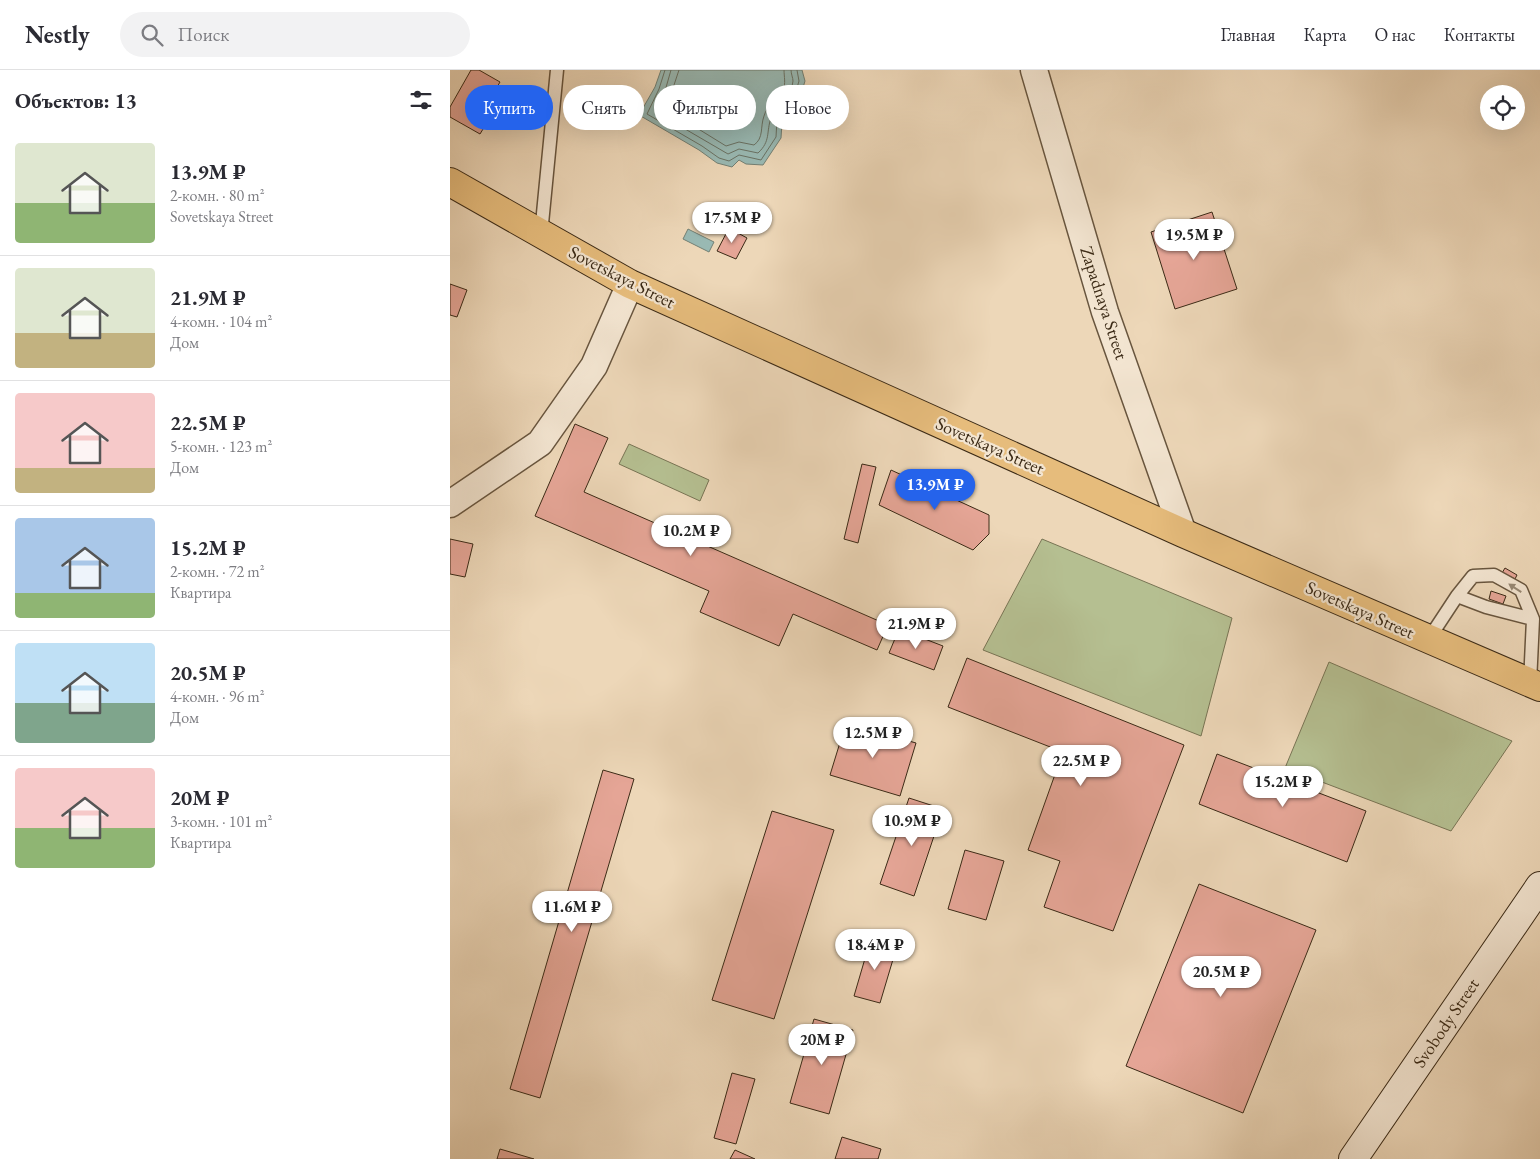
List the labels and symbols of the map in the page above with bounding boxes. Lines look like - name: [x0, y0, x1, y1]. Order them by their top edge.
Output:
- pin: 17.5M ₽: [686, 202, 778, 244]
- pin: 19.5M ₽: [1148, 218, 1240, 261]
- street label: Sovetskaya Street: [565, 240, 680, 313]
- street label: Zapadnaya Street: [1075, 243, 1134, 363]
- street label: Sovetskaya Street: [932, 411, 1048, 480]
- pin: 13.9M ₽: [889, 468, 981, 511]
- pin: 10.2M ₽: [645, 514, 737, 557]
- street label: Sovetskaya Street: [1302, 575, 1418, 644]
- one-way arrow: [1508, 583, 1522, 592]
- pin: 21.9M ₽: [870, 608, 962, 650]
- pin: 12.5M ₽: [827, 716, 919, 759]
- pin: 22.5M ₽: [1035, 744, 1127, 787]
- pin: 15.2M ₽: [1237, 766, 1329, 808]
- pin: 10.9M ₽: [866, 804, 958, 847]
- pin: 11.6M ₽: [526, 890, 618, 933]
- pin: 18.4M ₽: [829, 928, 921, 971]
- pin: 20.5M ₽: [1175, 956, 1267, 998]
- street label: Svobody Street: [1407, 973, 1484, 1072]
- pin: 20M ₽: [787, 1024, 857, 1066]

